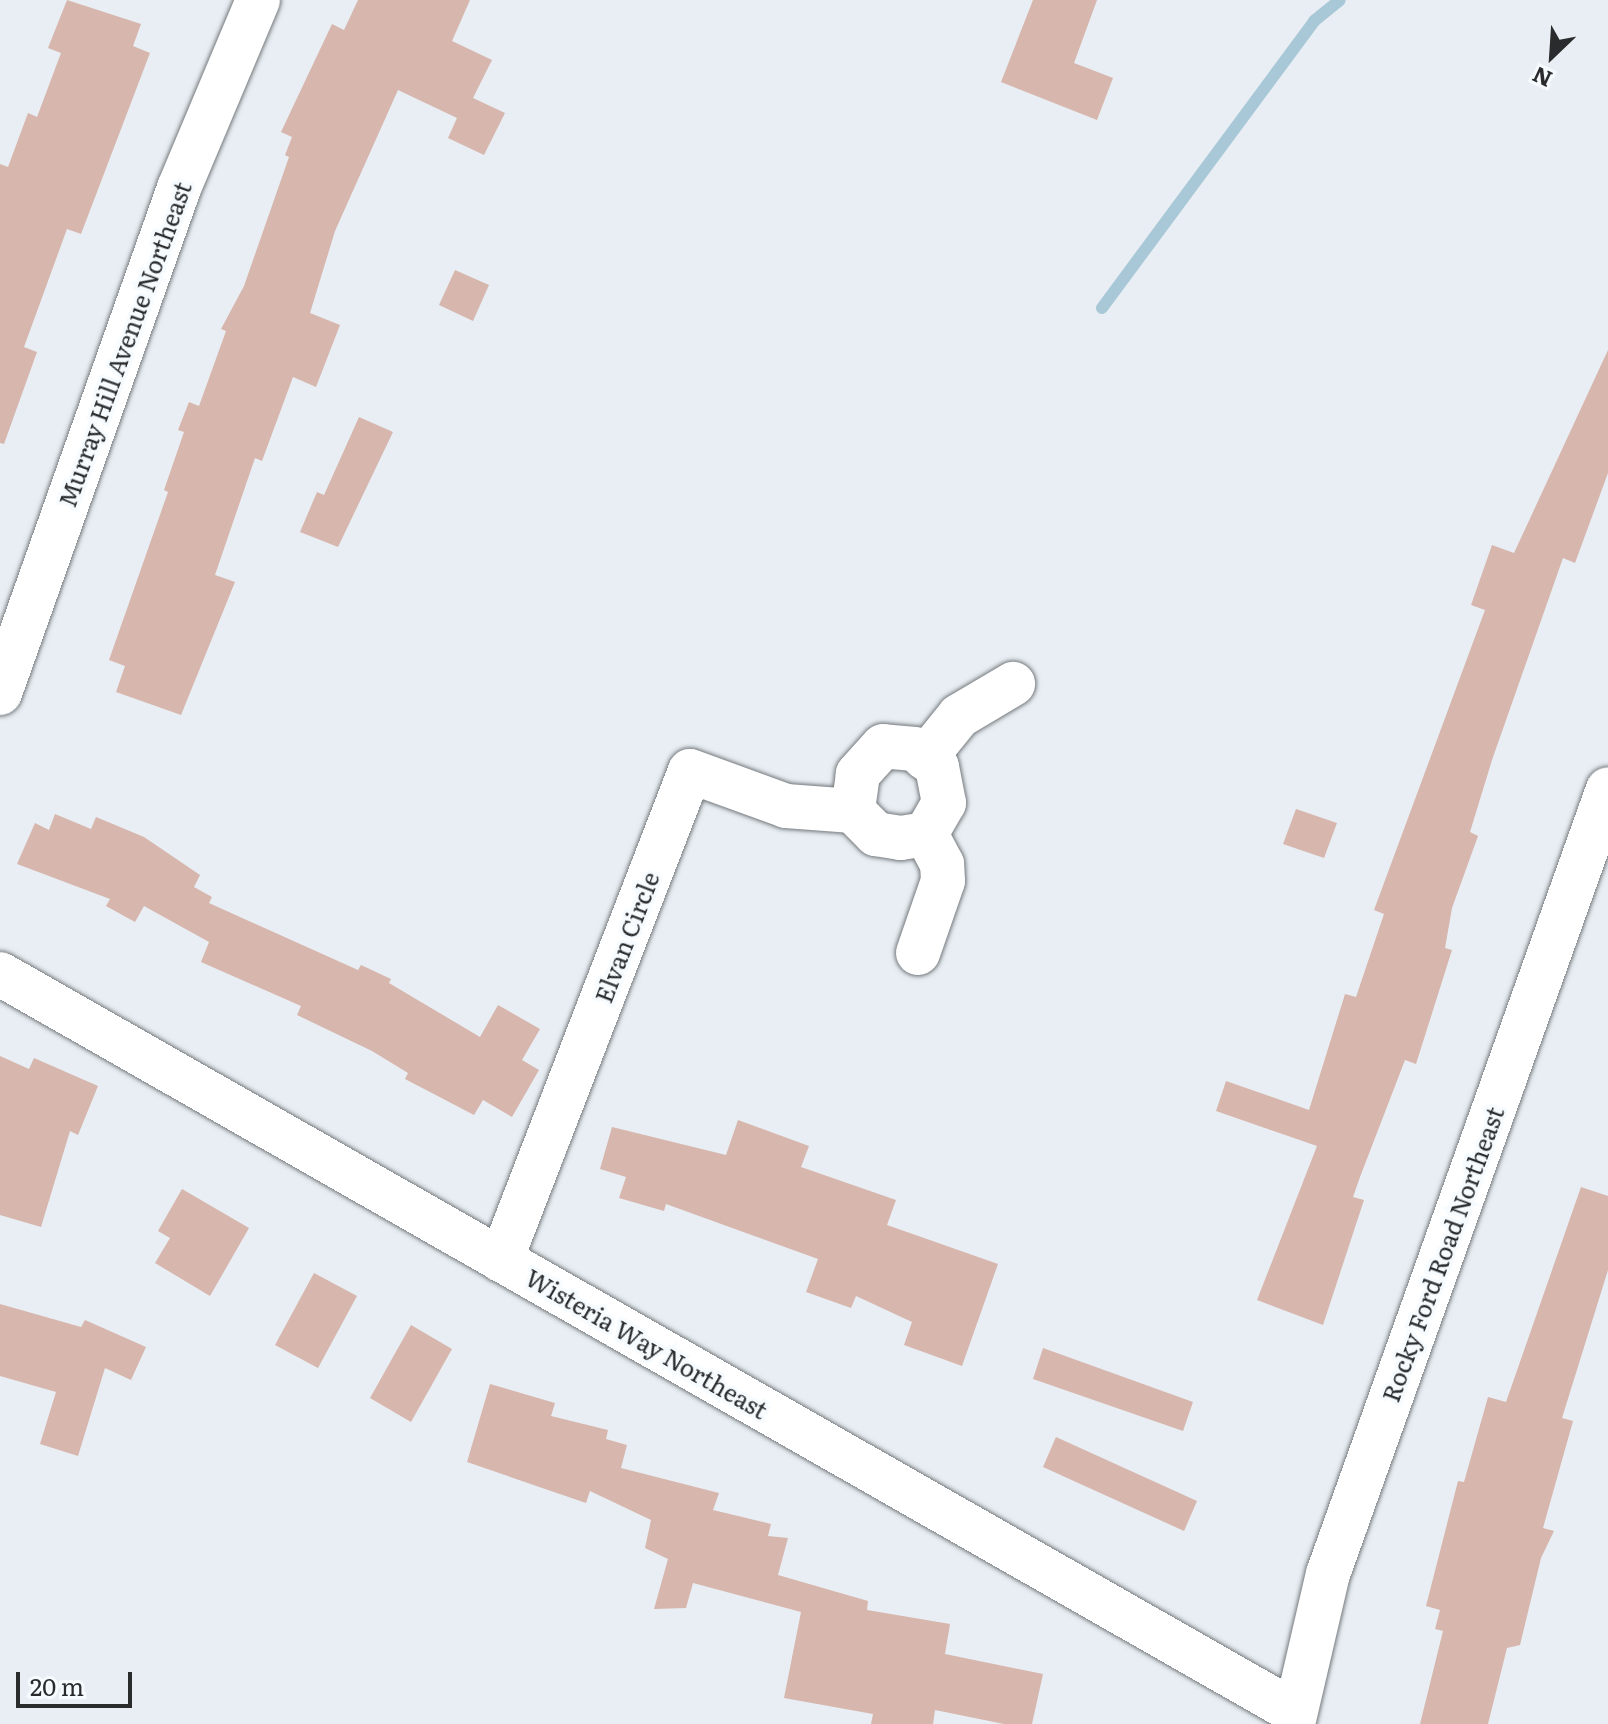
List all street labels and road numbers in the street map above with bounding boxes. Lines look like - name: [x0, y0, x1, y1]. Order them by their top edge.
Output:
- street label: Murray Hill Avenue Northeast: [52, 177, 196, 511]
- street label: Elvan Circle: [588, 868, 664, 1006]
- street label: Rocky Ford Road Northeast: [1375, 1103, 1509, 1405]
- street label: Wisteria Way Northeast: [521, 1262, 773, 1424]

